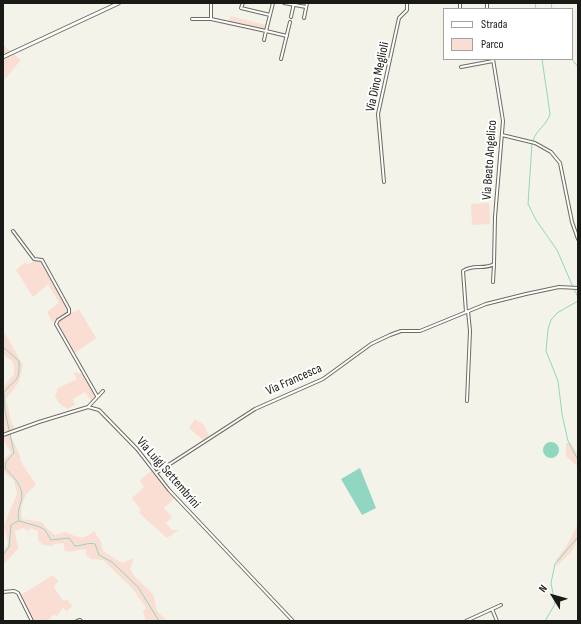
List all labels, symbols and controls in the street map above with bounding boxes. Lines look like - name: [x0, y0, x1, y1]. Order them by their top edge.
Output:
- legend: [443, 8, 573, 60]
- text: Strada: [481, 17, 507, 32]
- text: Parco: [481, 37, 504, 52]
- street label: Via Dino Meglioli: [363, 41, 393, 113]
- street label: Via Beato Angelico: [479, 120, 501, 200]
- street label: Via Francesca: [264, 361, 324, 399]
- street label: Via Luigi Settembrini: [133, 434, 203, 512]
- north arrow: [533, 576, 573, 616]
- text: N: [536, 582, 550, 595]

